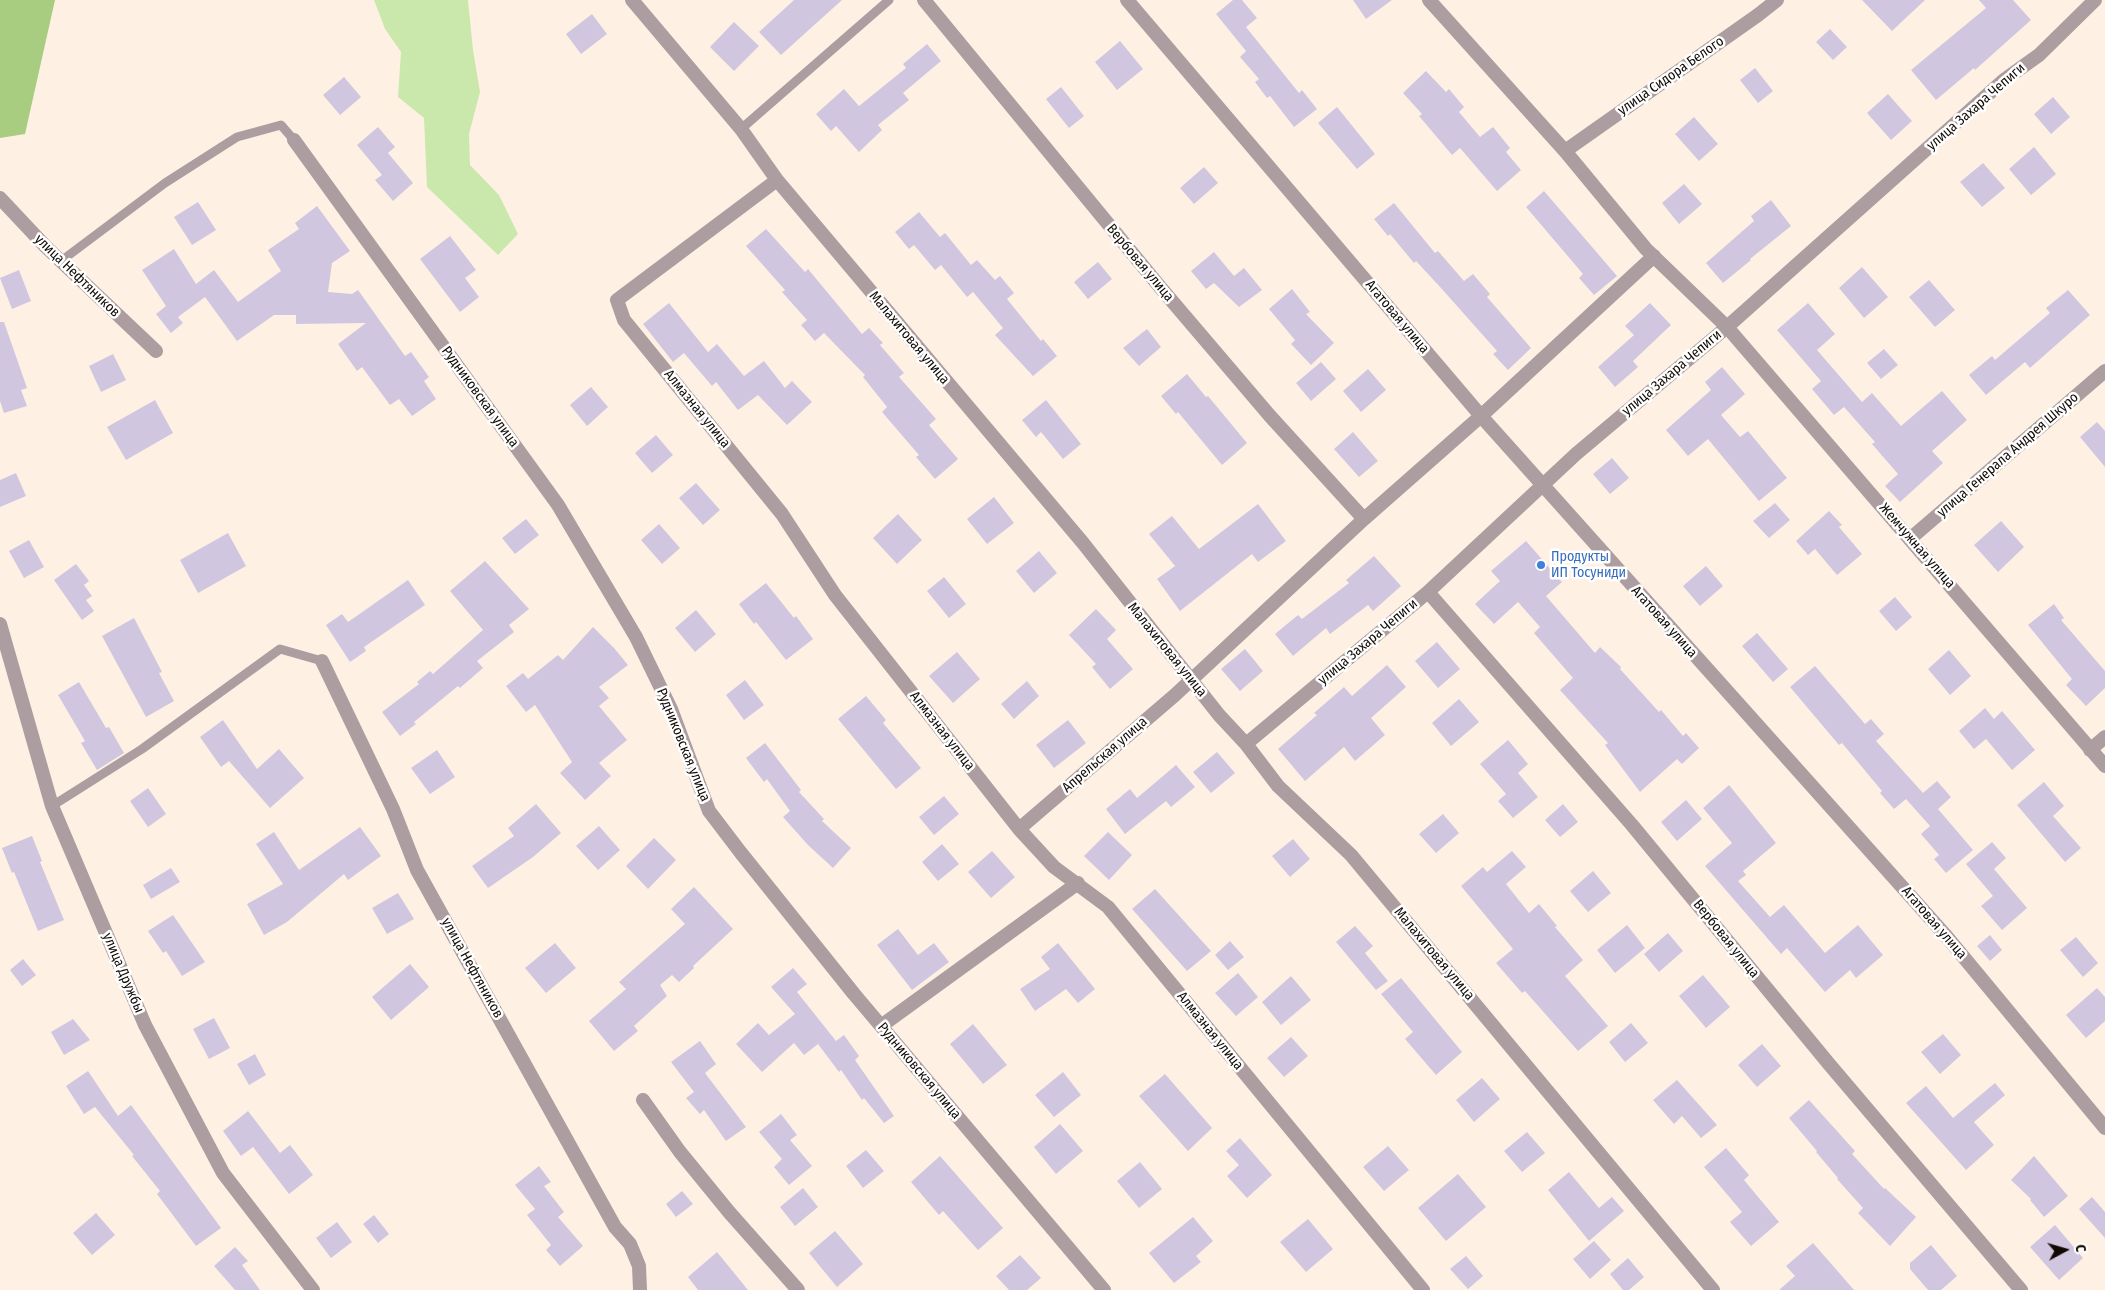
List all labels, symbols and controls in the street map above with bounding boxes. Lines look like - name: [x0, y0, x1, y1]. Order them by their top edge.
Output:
- street label: улица Сидора Белого: [1615, 33, 1727, 119]
- street label: улица Захара Чепиги: [1923, 60, 2029, 154]
- street label: Вербовая улица: [1103, 221, 1177, 305]
- street label: улица Нефтяников: [31, 231, 123, 321]
- street label: Агатовая улица: [1361, 277, 1433, 357]
- street label: Малахитовая улица: [865, 288, 953, 388]
- street label: улица Захара Чепиги: [1619, 327, 1725, 419]
- street label: Рудниковская улица: [438, 343, 522, 451]
- street label: Алмазная улица: [660, 366, 734, 452]
- street label: улица Генерала Андрея Шкуро: [1934, 389, 2082, 521]
- street label: Жемчужная улица: [1875, 500, 1959, 592]
- place label: Продукты ИП Тосуниди: [1551, 549, 1626, 582]
- marker: Продукты ИП Тосуниди: [1535, 559, 1547, 571]
- street label: Агатовая улица: [1627, 583, 1701, 661]
- street label: улица Захара Чепиги: [1315, 596, 1421, 688]
- street label: Малахитовая улица: [1124, 600, 1210, 700]
- street label: Рудниковская улица: [653, 686, 713, 804]
- street label: Алмазная улица: [906, 688, 978, 774]
- street label: Апрельская улица: [1059, 713, 1151, 797]
- street label: Агатовая улица: [1898, 883, 1970, 963]
- street label: Вербовая улица: [1689, 897, 1763, 981]
- street label: Малахитовая улица: [1390, 904, 1478, 1004]
- street label: улица Нефтяников: [438, 915, 506, 1021]
- street label: улица Дружбы: [99, 930, 147, 1016]
- street label: Алмазная улица: [1173, 988, 1247, 1074]
- street label: Рудниковская улица: [874, 1019, 964, 1123]
- north arrow: [2040, 1225, 2090, 1275]
- text: С: [2072, 1244, 2089, 1253]

